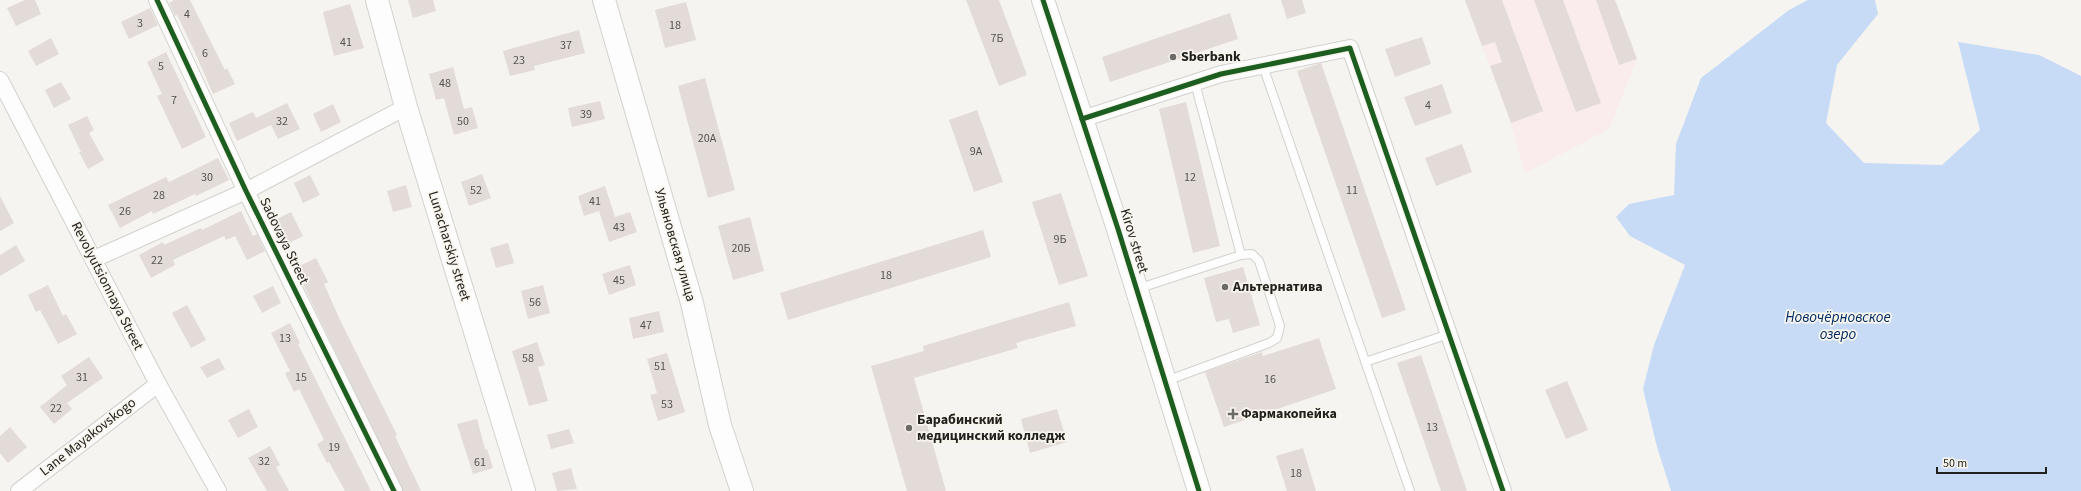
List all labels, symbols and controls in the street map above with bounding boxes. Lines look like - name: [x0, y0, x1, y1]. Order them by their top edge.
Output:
- house number: 4: [184, 6, 190, 23]
- house number: 3: [137, 15, 143, 32]
- house number: 18: [669, 17, 681, 34]
- house number: 7Б: [991, 30, 1003, 47]
- house number: 41: [340, 34, 352, 51]
- house number: 37: [560, 37, 572, 54]
- house number: 6: [202, 45, 208, 62]
- place label: Sberbank: [1181, 47, 1241, 67]
- house number: 23: [513, 52, 525, 69]
- marker: Sberbank: [1168, 52, 1178, 62]
- house number: 5: [158, 58, 164, 75]
- house number: 48: [439, 75, 451, 92]
- house number: 7: [171, 92, 177, 109]
- house number: 4: [1425, 97, 1431, 114]
- house number: 39: [580, 106, 592, 123]
- house number: 32: [276, 113, 288, 130]
- house number: 50: [457, 113, 469, 130]
- house number: 20А: [698, 130, 717, 147]
- house number: 9А: [970, 143, 983, 160]
- house number: 30: [201, 169, 213, 186]
- house number: 12: [1184, 169, 1196, 186]
- house number: 52: [470, 182, 482, 199]
- house number: 11: [1346, 182, 1358, 199]
- street label: Ульяновская улица: [649, 186, 701, 304]
- house number: 28: [153, 187, 165, 204]
- street label: Lunacharskiy street: [423, 189, 475, 304]
- house number: 41: [589, 193, 601, 210]
- street label: Sadovaya Street: [254, 194, 314, 288]
- house number: 26: [119, 203, 131, 220]
- street label: Kirov street: [1115, 206, 1153, 276]
- street label: Revolyutsionnaya Street: [66, 218, 148, 354]
- house number: 43: [613, 219, 625, 236]
- house number: 9Б: [1054, 231, 1066, 248]
- house number: 20Б: [732, 240, 750, 257]
- house number: 22: [151, 252, 163, 269]
- house number: 18: [880, 267, 892, 284]
- house number: 45: [613, 272, 625, 289]
- place label: Альтернатива: [1232, 277, 1323, 297]
- marker: Альтернатива: [1220, 282, 1230, 292]
- house number: 56: [529, 294, 541, 311]
- water label: Новочёрновское озеро: [1785, 307, 1891, 345]
- house number: 47: [640, 317, 652, 334]
- house number: 13: [279, 330, 291, 347]
- house number: 58: [522, 350, 534, 367]
- house number: 51: [654, 358, 666, 375]
- house number: 31: [76, 369, 88, 386]
- house number: 15: [295, 369, 307, 386]
- house number: 16: [1264, 371, 1276, 388]
- street label: Lane Mayakovskogo: [36, 393, 140, 481]
- house number: 53: [661, 396, 673, 413]
- house number: 22: [50, 400, 62, 417]
- place label: Фармакопейка: [1241, 404, 1337, 424]
- marker: Фармакопейка: [1228, 409, 1238, 419]
- place label: Барабинский медицинский колледж: [917, 410, 1065, 446]
- house number: 13: [1426, 419, 1438, 436]
- marker: Барабинский медицинский колледж: [904, 423, 914, 433]
- house number: 19: [328, 439, 340, 456]
- scale bar: [1937, 449, 2046, 475]
- house number: 32: [258, 453, 270, 470]
- house number: 61: [474, 454, 486, 471]
- text: 50 m: [1943, 455, 1967, 472]
- house number: 18: [1290, 465, 1302, 482]

